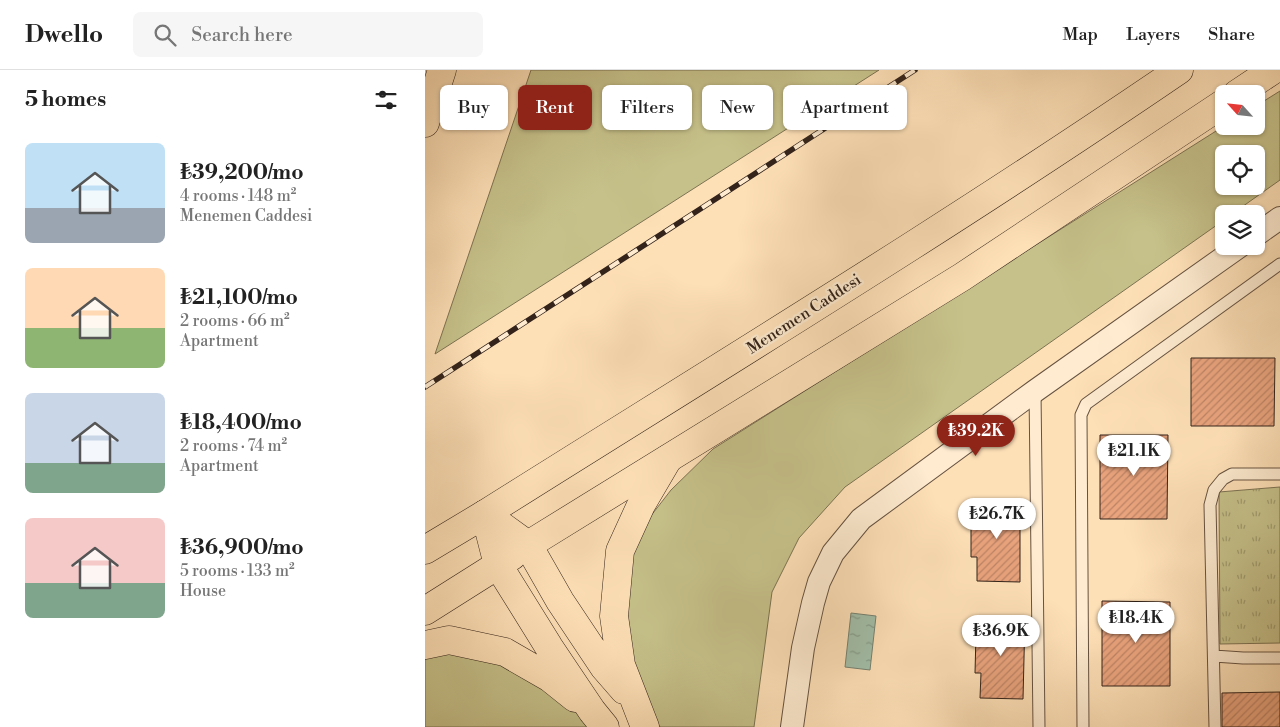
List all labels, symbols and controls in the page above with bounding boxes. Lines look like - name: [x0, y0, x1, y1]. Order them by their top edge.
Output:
- search box: [133, 12, 483, 57]
- text: Dwello: [25, 20, 103, 50]
- icon: search: [151, 21, 179, 49]
- text: Search here: [191, 23, 293, 47]
- text: Map: [1063, 23, 1098, 46]
- text: Layers: [1126, 23, 1180, 46]
- text: Share: [1208, 23, 1255, 46]
- chip: Buy: [440, 85, 508, 130]
- chip: Rent: [518, 85, 592, 130]
- chip: Filters: [602, 85, 692, 130]
- chip: New: [702, 85, 773, 130]
- chip: Apartment: [783, 85, 907, 130]
- north arrow: [1215, 85, 1265, 135]
- map controls: [1215, 85, 1265, 255]
- icon: filters: [372, 86, 400, 114]
- text: 5 homes: [25, 87, 106, 113]
- button: locate: [1215, 145, 1265, 195]
- text: ₺39,200/mo: [180, 160, 304, 186]
- icon: home: [65, 163, 125, 223]
- text: 4 rooms · 148 m²: [180, 186, 296, 206]
- button: layers: [1215, 205, 1265, 255]
- text: Menemen Caddesi: [180, 206, 312, 226]
- street label: Menemen Caddesi: [743, 270, 865, 358]
- text: ₺21,100/mo: [180, 285, 298, 311]
- icon: home: [65, 288, 125, 348]
- text: 2 rooms · 66 m²: [180, 311, 290, 331]
- text: Apartment: [180, 331, 259, 351]
- text: ₺18,400/mo: [180, 410, 302, 436]
- icon: home: [65, 413, 125, 473]
- pin: ₺39.2K: [935, 414, 1017, 457]
- text: ₺39.2K: [948, 421, 1004, 441]
- pin: ₺21.1K: [1093, 434, 1175, 477]
- text: 2 rooms · 74 m²: [180, 436, 287, 456]
- text: ₺21.1K: [1108, 441, 1160, 461]
- text: Apartment: [180, 456, 259, 476]
- pin: ₺26.7K: [956, 498, 1038, 540]
- text: ₺26.7K: [969, 504, 1025, 524]
- text: ₺36,900/mo: [180, 535, 304, 561]
- icon: home: [65, 538, 125, 598]
- text: 5 rooms · 133 m²: [180, 561, 295, 581]
- text: House: [180, 581, 226, 601]
- pin: ₺18.4K: [1095, 602, 1177, 644]
- text: ₺18.4K: [1109, 608, 1163, 628]
- pin: ₺36.9K: [960, 614, 1042, 657]
- text: ₺36.9K: [973, 621, 1029, 641]

